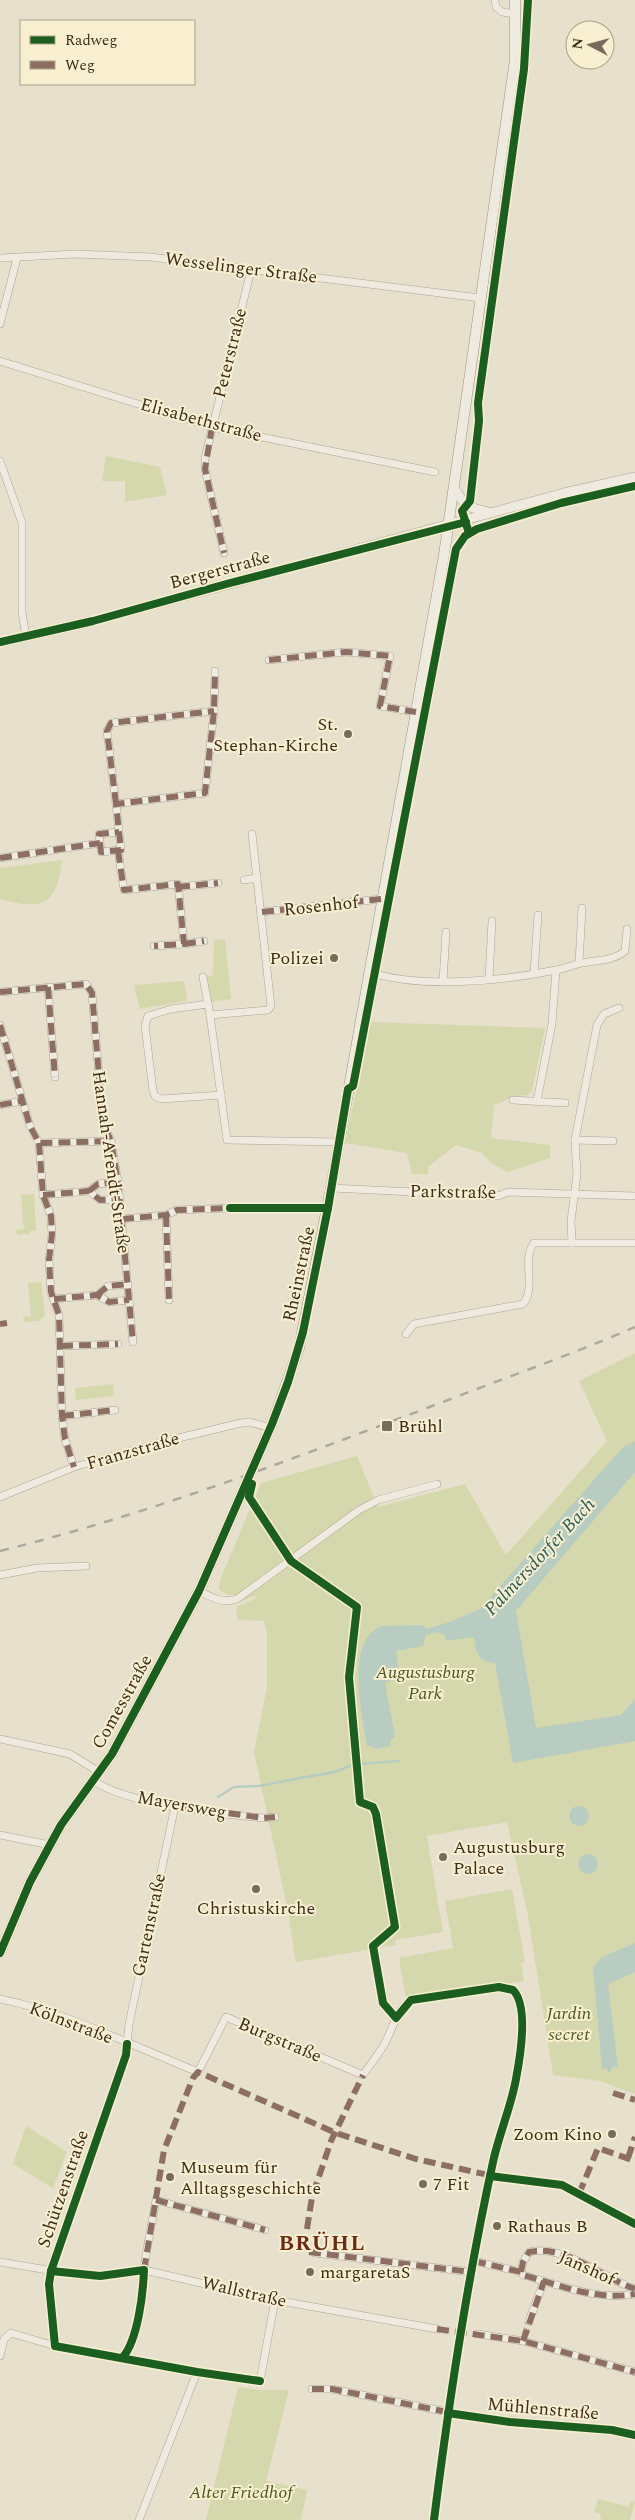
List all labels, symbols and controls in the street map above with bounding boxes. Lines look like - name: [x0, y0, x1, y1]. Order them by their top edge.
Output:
- legend: [20, 20, 195, 85]
- north arrow: [565, 20, 615, 70]
- text: Radweg: [65, 29, 118, 52]
- text: N: [567, 37, 589, 50]
- text: Weg: [65, 54, 95, 77]
- street label: Wesselinger Straße: [163, 245, 319, 291]
- street label: Peterstraße: [206, 305, 254, 401]
- street label: Elisabethstraße: [137, 391, 265, 449]
- street label: Bergerstraße: [167, 544, 273, 596]
- place label: St. Stephan-Kirche: [213, 711, 338, 759]
- marker: St. Stephan-Kirche: [342, 728, 354, 740]
- street label: Rosenhof: [282, 888, 362, 923]
- place label: Polizei: [269, 945, 324, 972]
- marker: Polizei: [328, 952, 340, 964]
- street label: Hannah-Arendt-Straße: [85, 1069, 137, 1255]
- street label: Parkstraße: [409, 1178, 497, 1206]
- street label: Rheinstraße: [276, 1224, 322, 1324]
- place label: Brühl: [398, 1413, 443, 1440]
- marker: Brühl: [380, 1419, 394, 1433]
- street label: Franzstraße: [83, 1425, 183, 1477]
- water label: Palmersdorfer Bach: [477, 1491, 603, 1623]
- street label: Comesstraße: [85, 1650, 159, 1754]
- park label: Augustusburg Park: [375, 1659, 475, 1707]
- street label: Mayersweg: [135, 1784, 229, 1826]
- place label: Augustusburg Palace: [453, 1834, 565, 1882]
- marker: Augustusburg Palace: [437, 1851, 449, 1863]
- street label: Gartenstraße: [125, 1871, 173, 1979]
- marker: Christuskirche: [250, 1883, 262, 1895]
- place label: Christuskirche: [197, 1895, 315, 1922]
- street label: Kölnstraße: [25, 1995, 117, 2051]
- park label: Jardin secret: [545, 2000, 592, 2048]
- street label: Burgstraße: [234, 2010, 326, 2070]
- place label: Zoom Kino: [513, 2121, 602, 2148]
- street label: Schützenstraße: [30, 2126, 96, 2252]
- marker: Zoom Kino: [606, 2128, 618, 2140]
- place label: Museum für Alltagsgeschichte: [180, 2154, 321, 2202]
- marker: Museum für Alltagsgeschichte: [164, 2171, 176, 2183]
- place label: 7 Fit: [433, 2171, 469, 2198]
- marker: 7 Fit: [417, 2178, 429, 2190]
- place label: Rathaus B: [507, 2213, 588, 2240]
- marker: Rathaus B: [491, 2220, 503, 2232]
- district label: BRÜHL: [278, 2227, 366, 2260]
- street label: Janshof: [554, 2243, 622, 2293]
- place label: margaretaS: [320, 2259, 410, 2286]
- marker: margaretaS: [304, 2266, 316, 2278]
- street label: Wallstraße: [199, 2269, 289, 2315]
- street label: Mühlenstraße: [486, 2391, 600, 2427]
- park label: Alter Friedhof: [188, 2479, 296, 2506]

